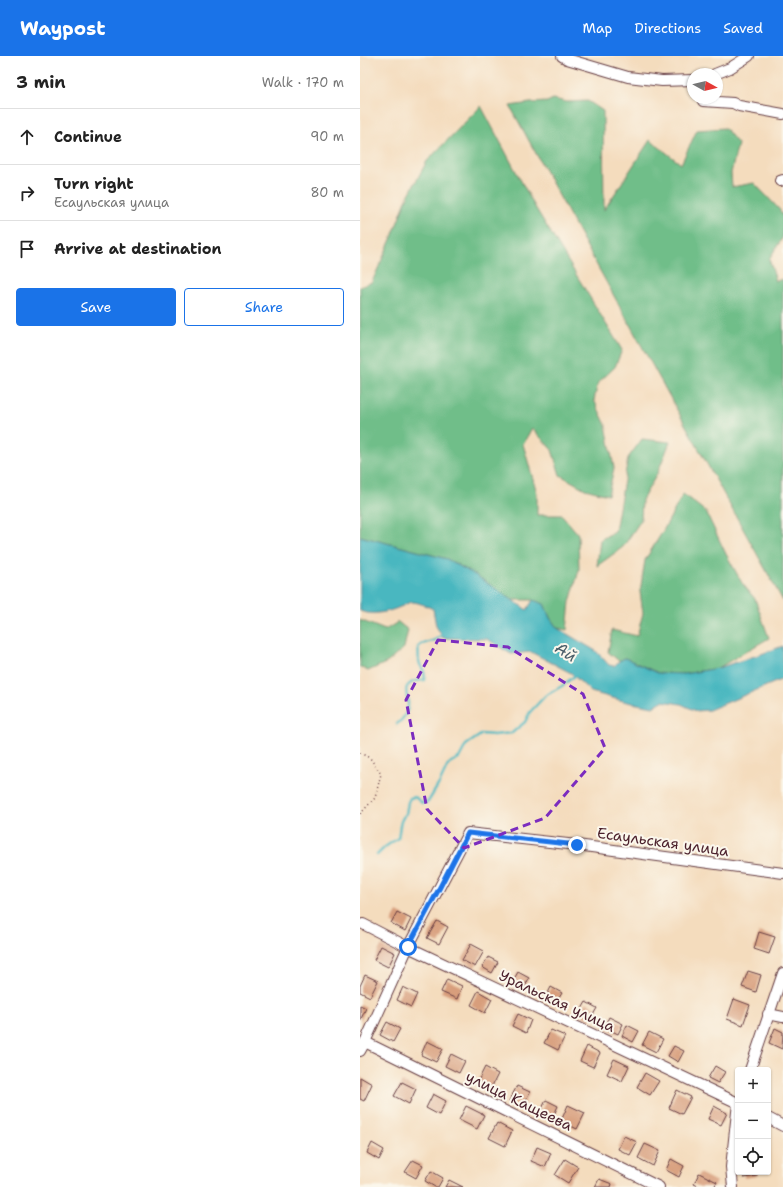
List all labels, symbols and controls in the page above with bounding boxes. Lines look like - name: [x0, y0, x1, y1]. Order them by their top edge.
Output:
- text: Waypost: [20, 16, 105, 41]
- text: Map: [583, 19, 613, 37]
- text: Directions: [635, 19, 701, 37]
- text: Saved: [723, 19, 763, 37]
- north arrow: [687, 68, 723, 104]
- text: 3 min: [16, 71, 66, 93]
- text: Walk · 170 m: [262, 74, 344, 91]
- icon: ahead: [16, 126, 38, 148]
- text: Continue: [54, 127, 122, 147]
- text: 90 m: [310, 128, 344, 145]
- text: Turn right: [54, 174, 134, 194]
- icon: right: [16, 182, 38, 204]
- text: 80 m: [310, 184, 344, 201]
- text: Есаульская улица: [54, 194, 169, 211]
- icon: arrive: [16, 238, 38, 260]
- text: Arrive at destination: [54, 239, 222, 259]
- button: Save: [16, 288, 176, 326]
- button: Share: [184, 288, 344, 326]
- water label: Ай: [551, 637, 581, 667]
- street label: Есаульская улица: [596, 823, 731, 861]
- route end: [568, 836, 586, 854]
- route start: [399, 938, 417, 956]
- street label: Уральская улица: [496, 965, 619, 1037]
- street label: улица Кащеева: [462, 1066, 576, 1136]
- map controls: [735, 1067, 771, 1175]
- button: +: [735, 1067, 771, 1103]
- button: −: [735, 1103, 771, 1139]
- button: locate: [735, 1139, 771, 1175]

